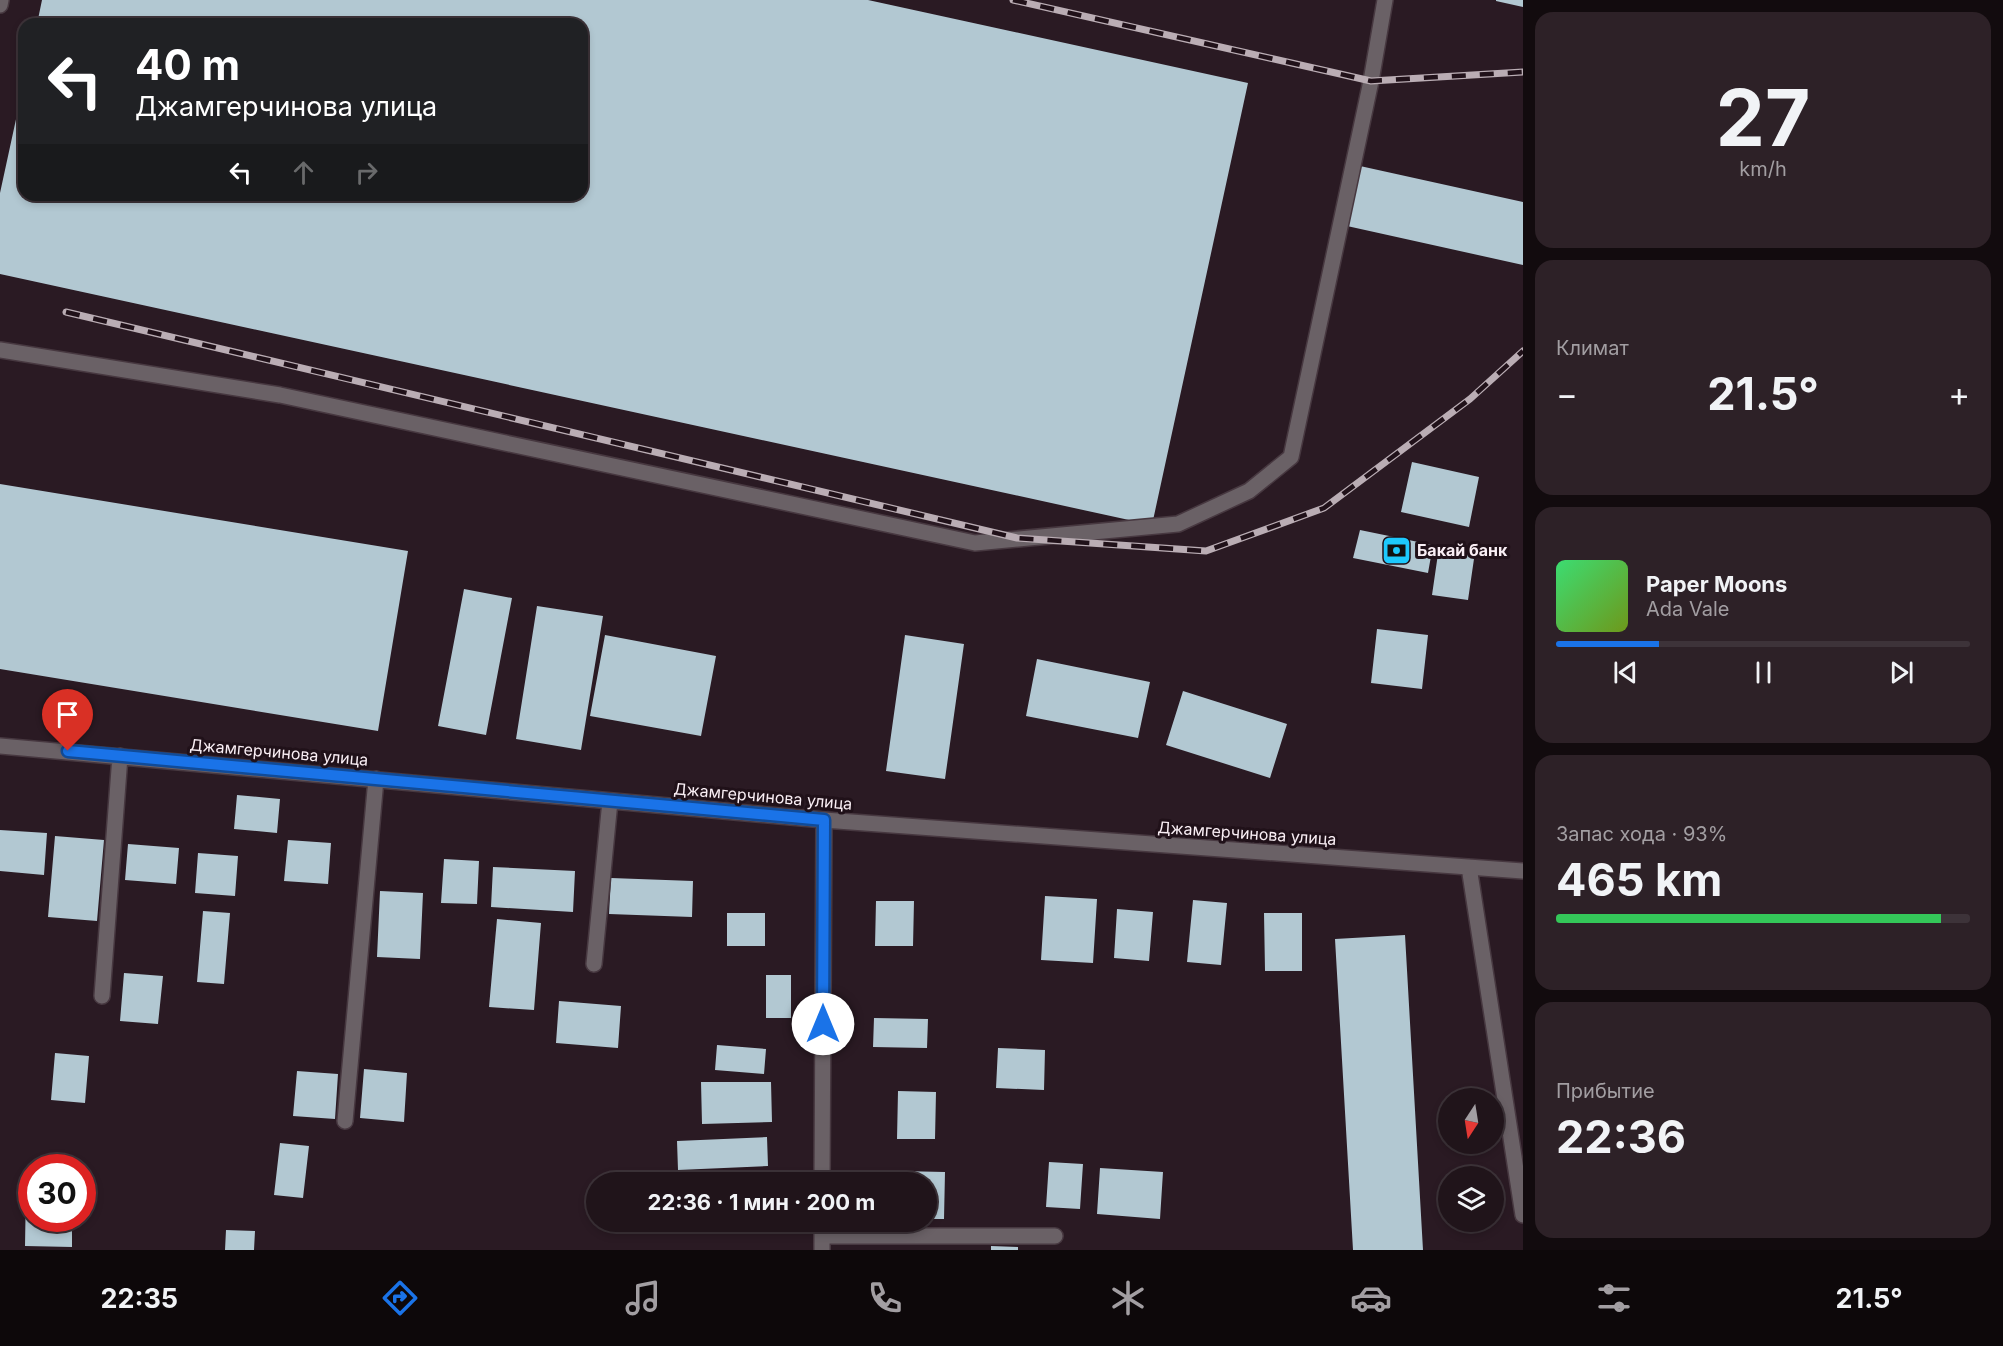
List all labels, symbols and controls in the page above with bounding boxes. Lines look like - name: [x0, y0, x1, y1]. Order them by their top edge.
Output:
- text: 40 m: [135, 39, 240, 90]
- icon: left: [36, 42, 114, 120]
- text: 27: [1716, 70, 1810, 165]
- text: Джамгерчинова улица: [135, 90, 437, 123]
- icon: left: [224, 156, 257, 189]
- icon: ahead: [287, 156, 320, 189]
- icon: right: [350, 156, 383, 189]
- text: km/h: [1739, 157, 1787, 181]
- text: Климат: [1556, 336, 1629, 360]
- text: 21.5°: [1707, 366, 1819, 421]
- text: −: [1556, 374, 1578, 414]
- text: +: [1948, 374, 1970, 414]
- bank icon: Бакай банк: [1380, 534, 1412, 566]
- place label: Бакай банк: [1417, 540, 1508, 560]
- text: Paper Moons: [1646, 571, 1787, 597]
- text: Ada Vale: [1646, 597, 1729, 621]
- icon: previous: [1609, 656, 1642, 689]
- icon: pause: [1747, 656, 1780, 689]
- icon: next: [1885, 656, 1918, 689]
- pin: [42, 689, 93, 751]
- icon: arrive: [51, 698, 84, 731]
- street label: Джамгерчинова улица: [189, 734, 369, 770]
- street label: Джамгерчинова улица: [673, 778, 853, 814]
- street label: Джамгерчинова улица: [1157, 817, 1337, 849]
- text: Запас хода · 93%: [1556, 822, 1727, 846]
- text: 465 km: [1556, 852, 1722, 907]
- position arrow: [791, 992, 855, 1056]
- text: Прибытие: [1556, 1079, 1655, 1103]
- north arrow: [1438, 1088, 1504, 1154]
- map controls: [1438, 1088, 1504, 1232]
- text: 22:36: [1556, 1109, 1686, 1164]
- speed limit sign: 30: [18, 1154, 96, 1232]
- button: layers: [1438, 1166, 1504, 1232]
- text: 22:36 · 1 мин · 200 m: [648, 1189, 875, 1215]
- icon: directions: [379, 1277, 421, 1319]
- icon: music: [622, 1277, 664, 1319]
- icon: phone: [864, 1277, 906, 1319]
- icon: climate: [1107, 1277, 1149, 1319]
- icon: car: [1350, 1277, 1392, 1319]
- icon: filters: [1593, 1277, 1635, 1319]
- text: 22:35: [100, 1282, 178, 1315]
- text: 21.5°: [1836, 1282, 1903, 1315]

